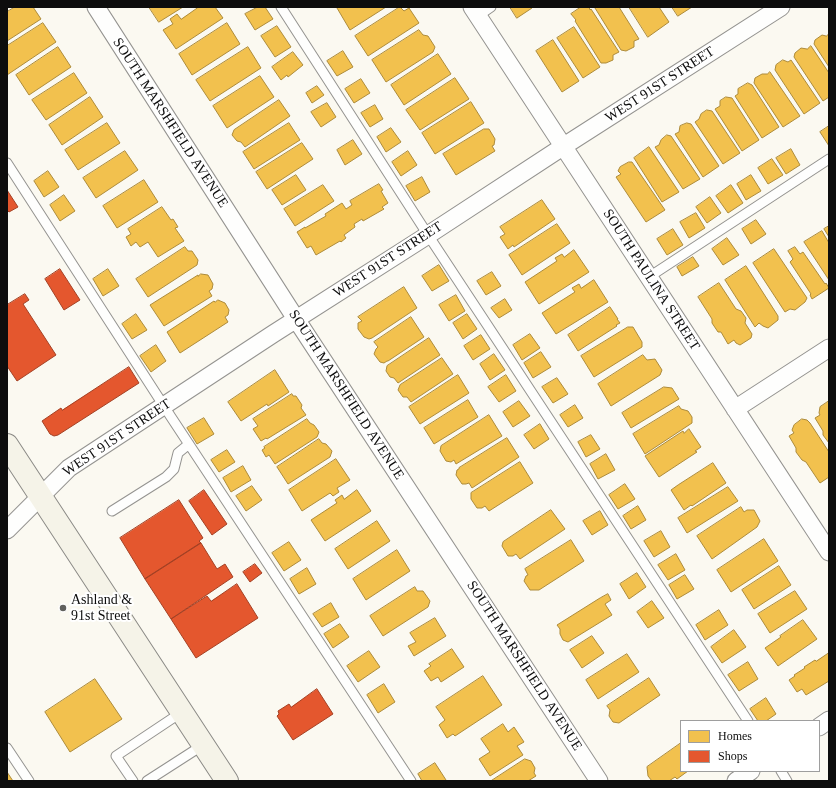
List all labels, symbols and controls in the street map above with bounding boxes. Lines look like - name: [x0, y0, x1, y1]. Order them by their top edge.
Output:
- street label: SOUTH MARSHFIELD AVENUE: [109, 35, 231, 211]
- street label: WEST 91ST STREET: [602, 43, 718, 127]
- street label: SOUTH PAULINA STREET: [599, 206, 703, 354]
- street label: WEST 91ST STREET: [330, 218, 446, 302]
- street label: SOUTH MARSHFIELD AVENUE: [285, 307, 407, 483]
- street label: WEST 91ST STREET: [60, 396, 174, 480]
- street label: SOUTH MARSHFIELD AVENUE: [463, 578, 585, 754]
- place label: Ashland & 91st Street: [71, 592, 132, 624]
- marker: Ashland & 91st Street: [58, 603, 68, 613]
- legend: [680, 720, 820, 772]
- text: Homes: [718, 729, 752, 743]
- text: Shops: [718, 749, 747, 763]

